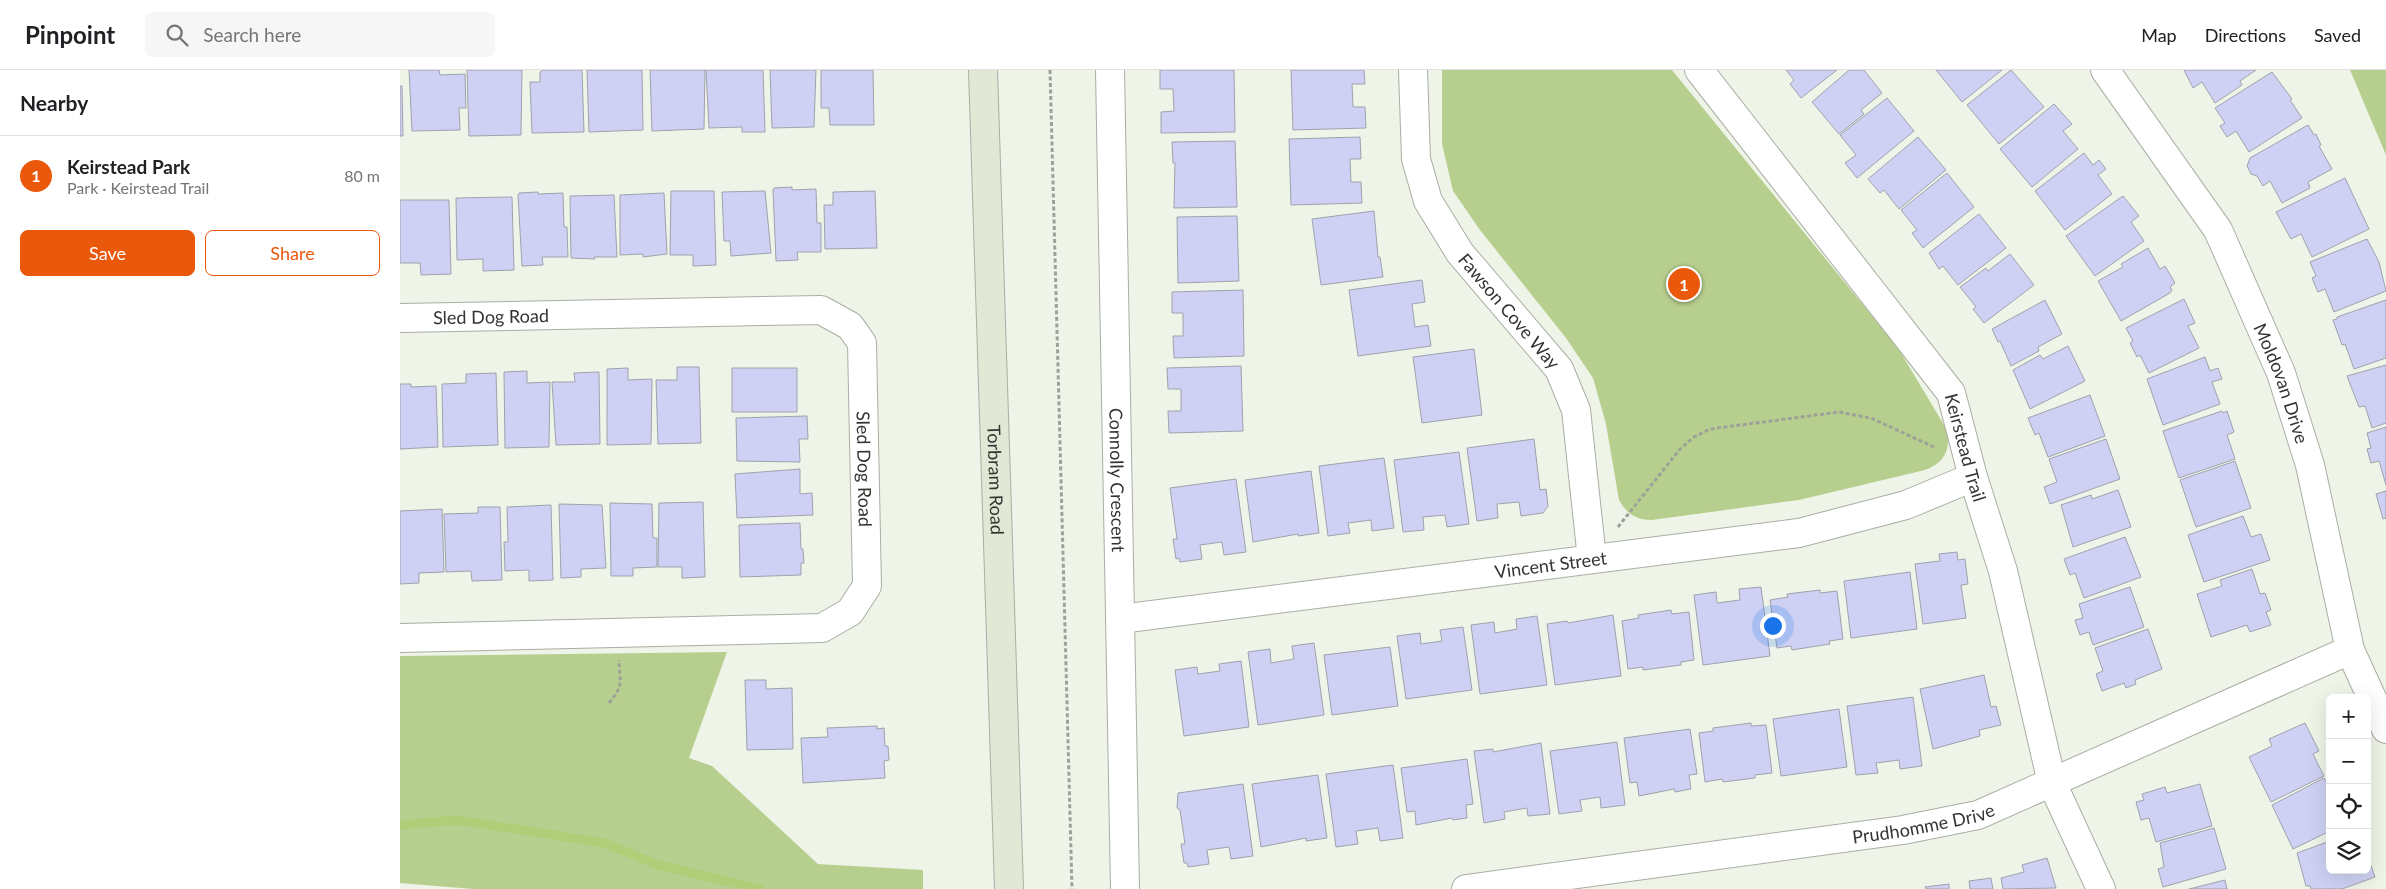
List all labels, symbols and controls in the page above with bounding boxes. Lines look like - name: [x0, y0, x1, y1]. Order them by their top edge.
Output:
- search box: [145, 12, 495, 57]
- text: Pinpoint: [25, 20, 115, 49]
- icon: search: [163, 21, 191, 49]
- text: Search here: [203, 23, 301, 46]
- text: Map: [2141, 24, 2177, 46]
- text: Directions: [2205, 24, 2286, 46]
- text: Saved: [2314, 24, 2361, 46]
- text: Nearby: [20, 90, 88, 115]
- text: Keirstead Park: [67, 155, 190, 178]
- text: 1: [31, 166, 41, 185]
- text: 80 m: [344, 166, 380, 185]
- text: Park · Keirstead Trail: [67, 178, 209, 197]
- button: Save: [20, 230, 195, 276]
- button: Share: [205, 230, 380, 276]
- street label: Fawson Cove Way: [1454, 249, 1565, 374]
- pin: 1: [1668, 265, 1700, 303]
- street label: Sled Dog Road: [433, 304, 549, 328]
- street label: Moldovan Drive: [2249, 320, 2313, 446]
- street label: Keirstead Trail: [1941, 391, 1991, 504]
- street label: Connolly Crescent: [1105, 408, 1130, 553]
- street label: Sled Dog Road: [852, 411, 877, 527]
- street label: Torbram Road: [983, 424, 1009, 535]
- street label: Vincent Street: [1493, 546, 1609, 582]
- your location: [1760, 613, 1786, 639]
- map controls: [2326, 694, 2371, 874]
- button: +: [2326, 694, 2371, 739]
- button: −: [2326, 739, 2371, 784]
- button: locate: [2326, 784, 2371, 829]
- street label: Prudhomme Drive: [1851, 798, 1998, 848]
- button: layers: [2326, 829, 2371, 874]

